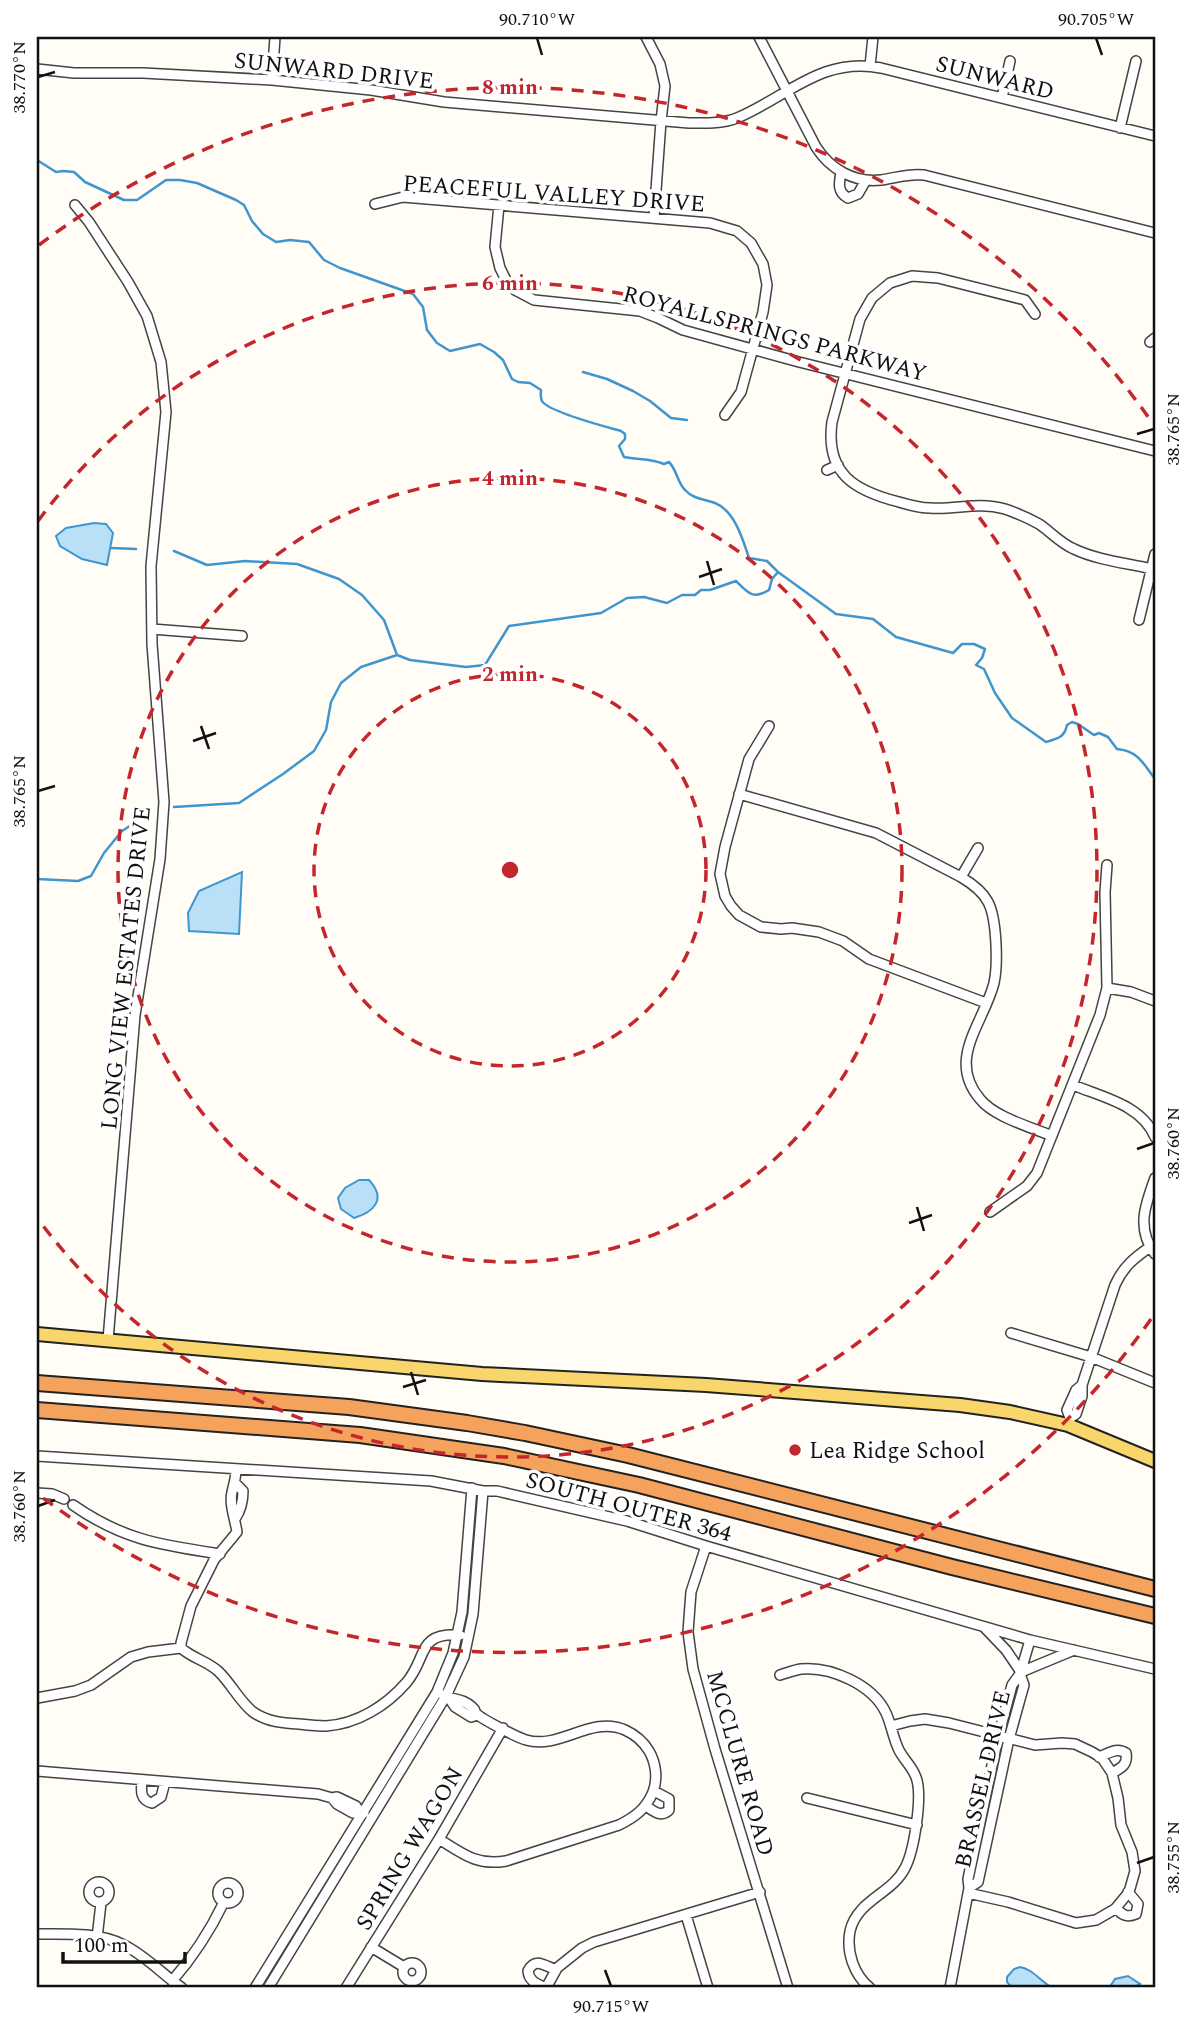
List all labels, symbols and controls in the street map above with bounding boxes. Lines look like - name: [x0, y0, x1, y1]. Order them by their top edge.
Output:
- text: 90.710°W: [499, 6, 575, 33]
- text: 90.705°W: [1058, 6, 1134, 33]
- text: 38.770°N: [6, 41, 33, 113]
- street label: SUNWARD DRIVE: [232, 44, 435, 99]
- street label: SUNWARD: [932, 47, 1058, 110]
- text: 8 min: [482, 72, 538, 104]
- street label: PEACEFUL VALLEY DRIVE: [402, 166, 706, 223]
- text: 6 min: [482, 268, 538, 300]
- street label: ROYALLSPRINGS PARKWAY: [619, 277, 931, 392]
- text: 38.765°N: [1160, 393, 1187, 465]
- text: 4 min: [482, 463, 538, 495]
- text: 2 min: [482, 659, 538, 691]
- text: 38.765°N: [6, 755, 33, 827]
- street label: LONG VIEW ESTATES DRIVE: [92, 805, 161, 1132]
- centre of rings: [498, 858, 522, 882]
- text: 38.760°N: [1160, 1107, 1187, 1179]
- place label: Lea Ridge School: [809, 1434, 985, 1469]
- marker: Lea Ridge School: [787, 1442, 803, 1458]
- street label: SOUTH OUTER 364: [522, 1463, 736, 1552]
- text: 38.760°N: [6, 1470, 33, 1542]
- street label: MCCLURE ROAD: [696, 1666, 783, 1860]
- street label: BRASSEL DRIVE: [946, 1687, 1021, 1872]
- street label: SPRING WAGON: [347, 1760, 473, 1937]
- text: 38.755°N: [1160, 1821, 1187, 1893]
- scale bar: [63, 1920, 186, 1964]
- text: 100 m: [74, 1930, 129, 1962]
- text: 90.715°W: [573, 1993, 649, 2020]

